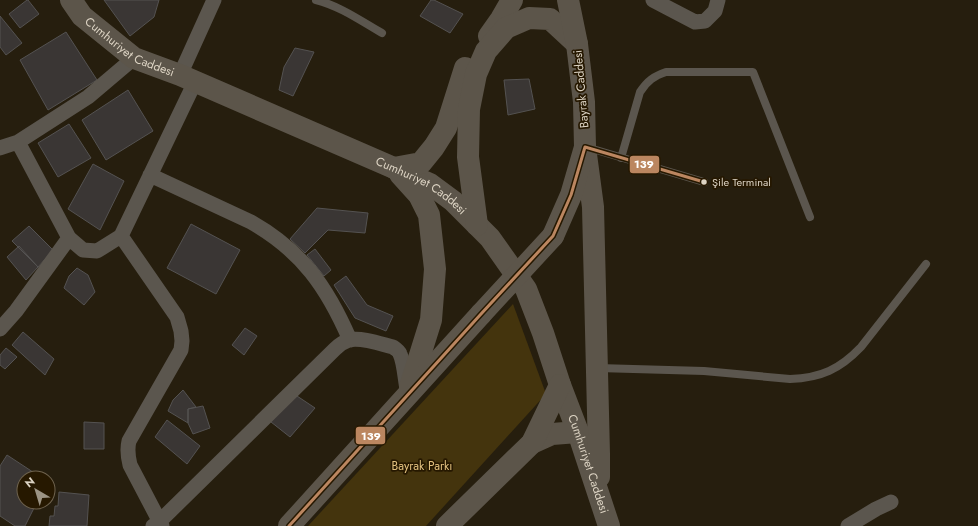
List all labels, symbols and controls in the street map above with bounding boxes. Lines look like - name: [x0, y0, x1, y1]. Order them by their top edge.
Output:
- street label: Cumhuriyet Caddesi: [81, 13, 177, 81]
- street label: Bayrak Caddesi: [569, 49, 593, 129]
- street label: Cumhuriyet Caddesi: [373, 152, 471, 219]
- line badge: 139: [629, 155, 660, 174]
- text: 139: [634, 156, 654, 172]
- place label: Şile Terminal: [712, 174, 771, 190]
- marker: Şile Terminal: [699, 177, 709, 187]
- street label: Cumhuriyet Caddesi: [563, 412, 613, 516]
- line badge: 139: [355, 426, 386, 445]
- text: 139: [361, 428, 381, 444]
- park label: Bayrak Parkı: [392, 457, 452, 475]
- north arrow: [16, 470, 56, 510]
- text: N: [21, 473, 38, 491]

